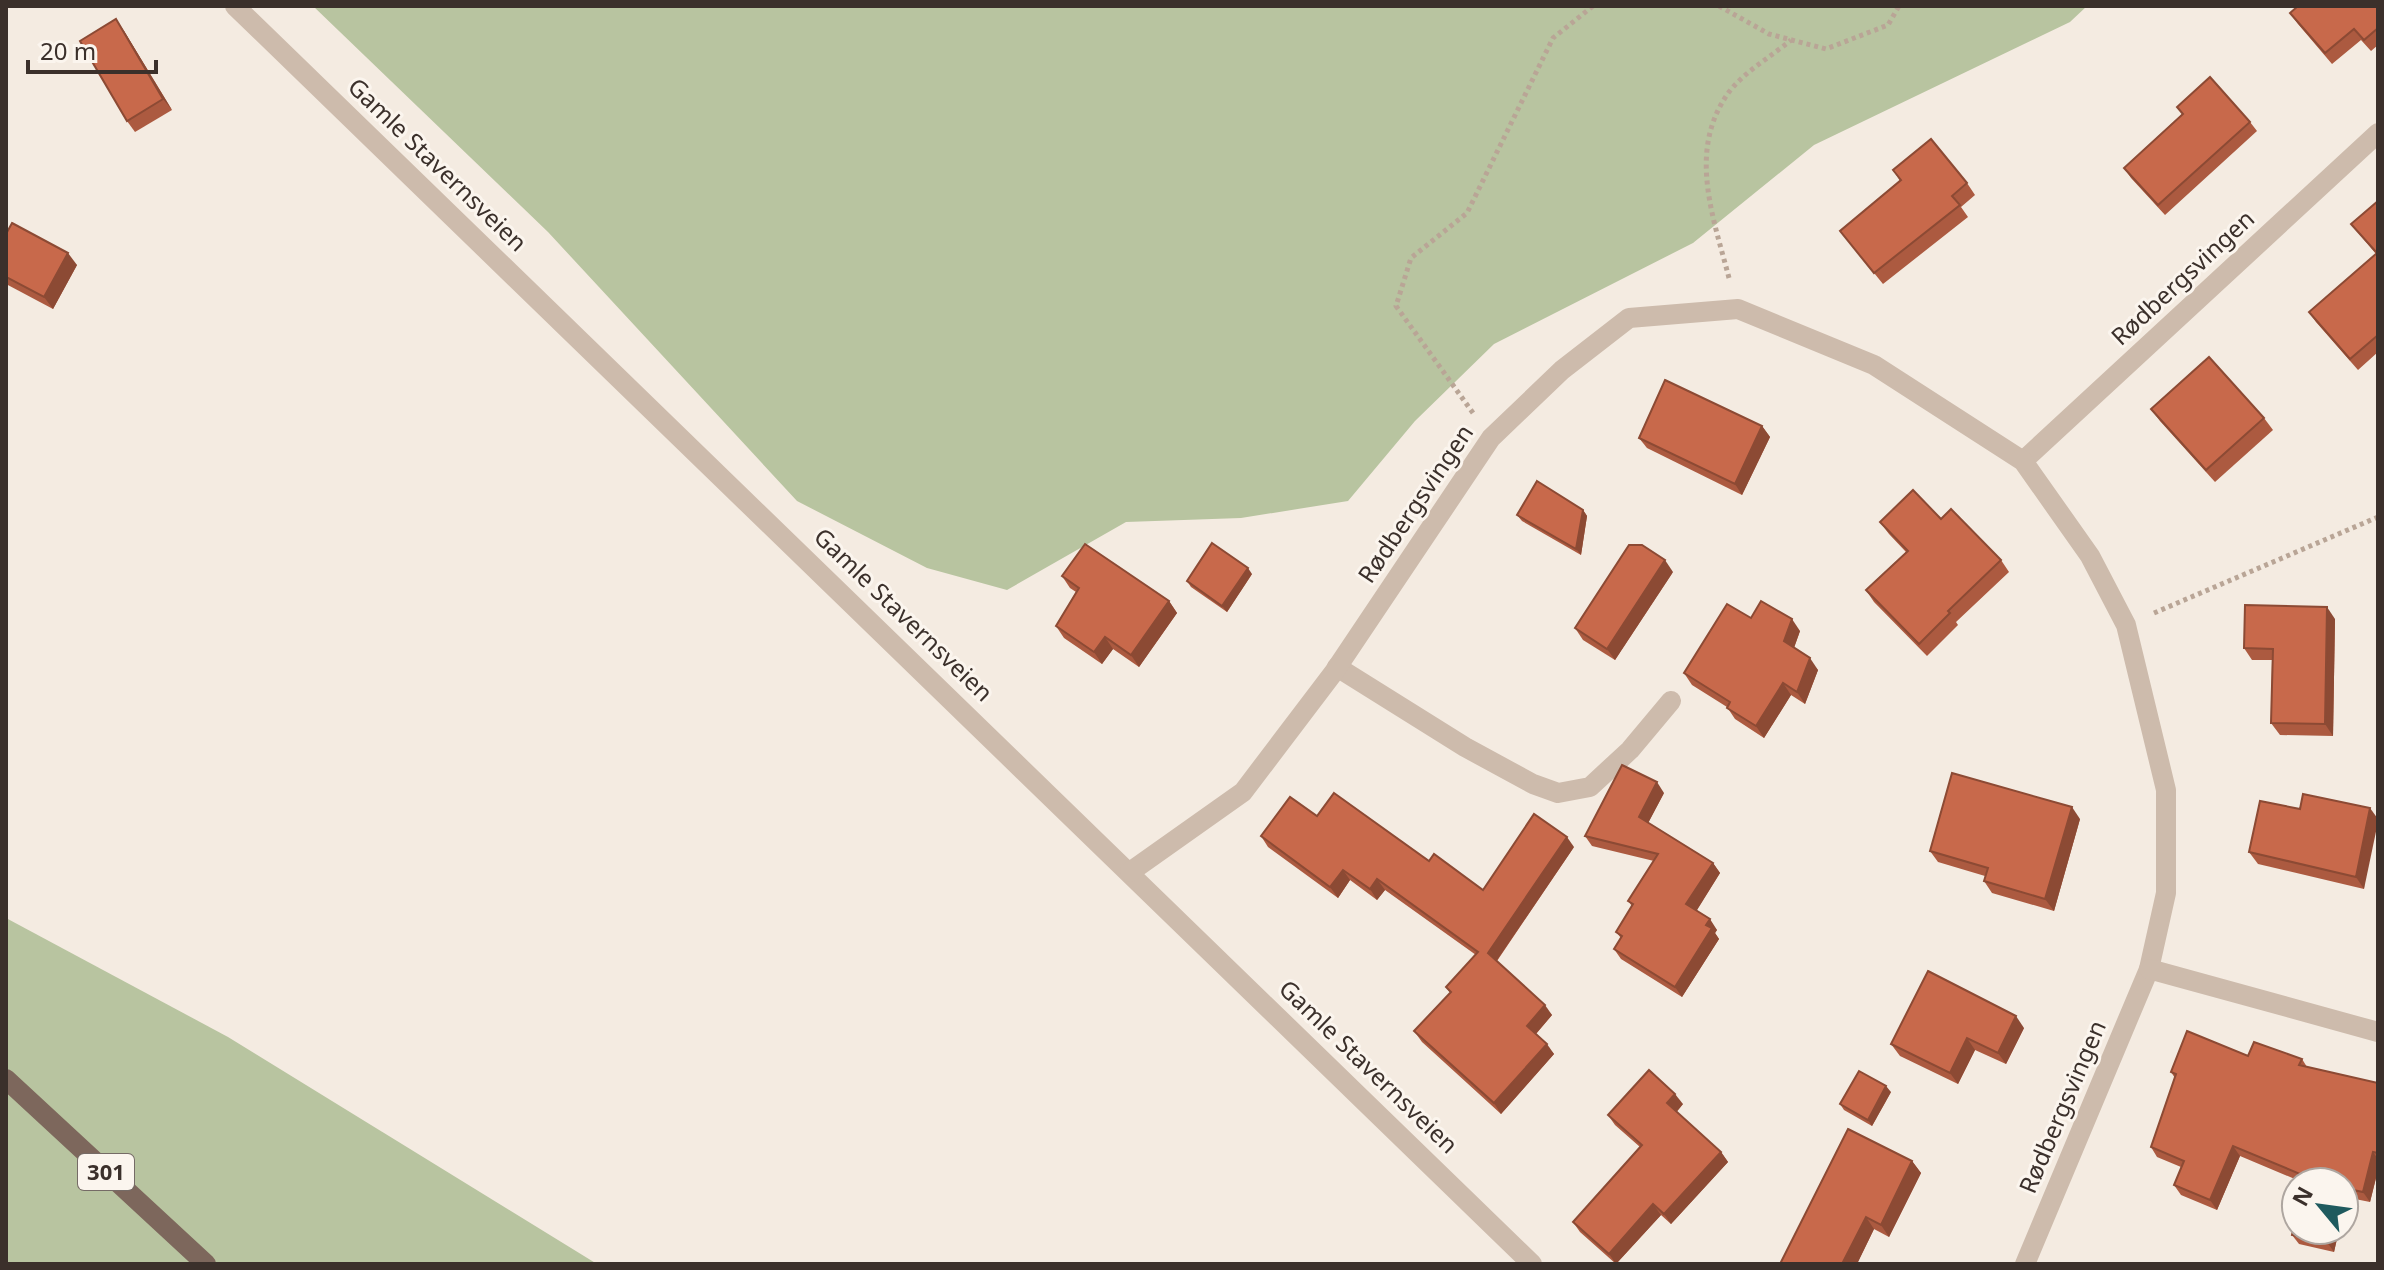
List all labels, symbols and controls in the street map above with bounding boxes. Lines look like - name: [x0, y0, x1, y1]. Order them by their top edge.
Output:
- scale bar: [28, 24, 156, 74]
- text: 20 m: [40, 34, 96, 67]
- street label: Gamle Stavernsveien: [341, 70, 535, 258]
- street label: Rødbergsvingen: [2103, 202, 2261, 352]
- street label: Rødbergsvingen: [1349, 417, 1480, 589]
- street label: Gamle Stavernsveien: [807, 520, 1001, 708]
- street label: Gamle Stavernsveien: [1272, 972, 1466, 1160]
- street label: Rødbergsvingen: [2010, 1015, 2113, 1198]
- road number: 301: [78, 1154, 134, 1190]
- north arrow: [2280, 1166, 2360, 1246]
- text: N: [2284, 1181, 2319, 1211]

